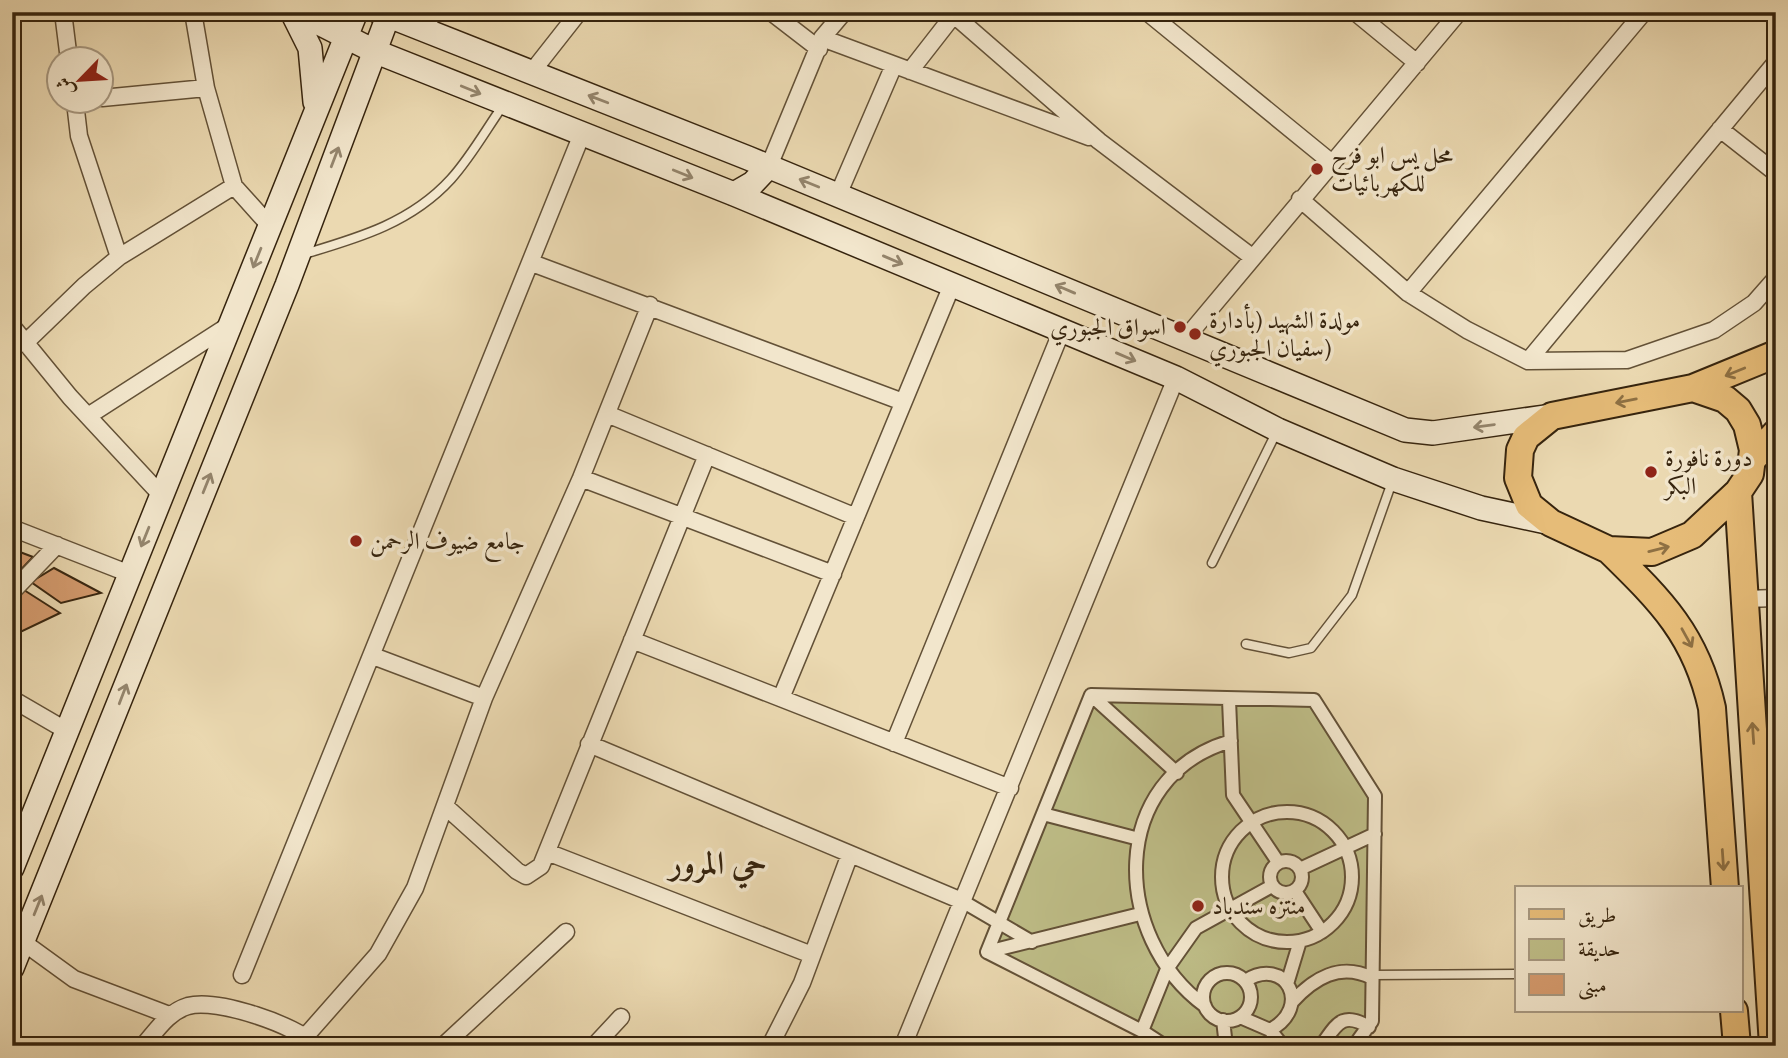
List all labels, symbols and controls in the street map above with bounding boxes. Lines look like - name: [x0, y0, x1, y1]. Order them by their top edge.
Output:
- north arrow: [46, 46, 116, 116]
- text: ش: [50, 73, 80, 101]
- one-way arrow: [460, 84, 482, 97]
- one-way arrow: [588, 92, 609, 104]
- place label: محل يس ابو فرح للكهربائيات: [1331, 139, 1453, 198]
- one-way arrow: [330, 146, 342, 168]
- marker: محل يس ابو فرح للكهربائيات: [1309, 161, 1325, 177]
- one-way arrow: [671, 168, 693, 181]
- one-way arrow: [799, 176, 821, 189]
- one-way arrow: [250, 246, 263, 268]
- one-way arrow: [882, 255, 903, 268]
- one-way arrow: [1054, 282, 1076, 295]
- place label: مولدة الشهيد (بأدارة سفيان الجبوري): [1209, 303, 1360, 367]
- place label: اسواق الجبوري: [1050, 311, 1166, 346]
- marker: اسواق الجبوري: [1172, 319, 1188, 335]
- marker: مولدة الشهيد (بأدارة سفيان الجبوري): [1187, 326, 1203, 342]
- one-way arrow: [1115, 351, 1136, 364]
- one-way arrow: [1725, 366, 1746, 379]
- one-way arrow: [1615, 395, 1638, 409]
- one-way arrow: [1473, 420, 1496, 433]
- place label: دورة نافورة البكر: [1662, 442, 1752, 501]
- marker: دورة نافورة البكر: [1643, 464, 1659, 480]
- one-way arrow: [201, 472, 214, 494]
- place label: جامع ضيوف الرحمن: [370, 525, 525, 563]
- one-way arrow: [138, 526, 151, 548]
- marker: جامع ضيوف الرحمن: [348, 533, 364, 549]
- one-way arrow: [1647, 542, 1670, 555]
- one-way arrow: [1680, 627, 1694, 647]
- one-way arrow: [117, 683, 130, 705]
- one-way arrow: [1747, 722, 1760, 745]
- district label: حي المرور: [666, 842, 767, 889]
- one-way arrow: [1717, 848, 1730, 871]
- legend: [1515, 886, 1742, 1012]
- place label: منتزه سندباد: [1212, 890, 1306, 921]
- one-way arrow: [32, 894, 45, 916]
- marker: منتزه سندباد: [1190, 898, 1206, 914]
- text: طريق: [1578, 901, 1616, 928]
- text: حديقة: [1578, 935, 1621, 962]
- text: مبنى: [1578, 971, 1607, 1000]

